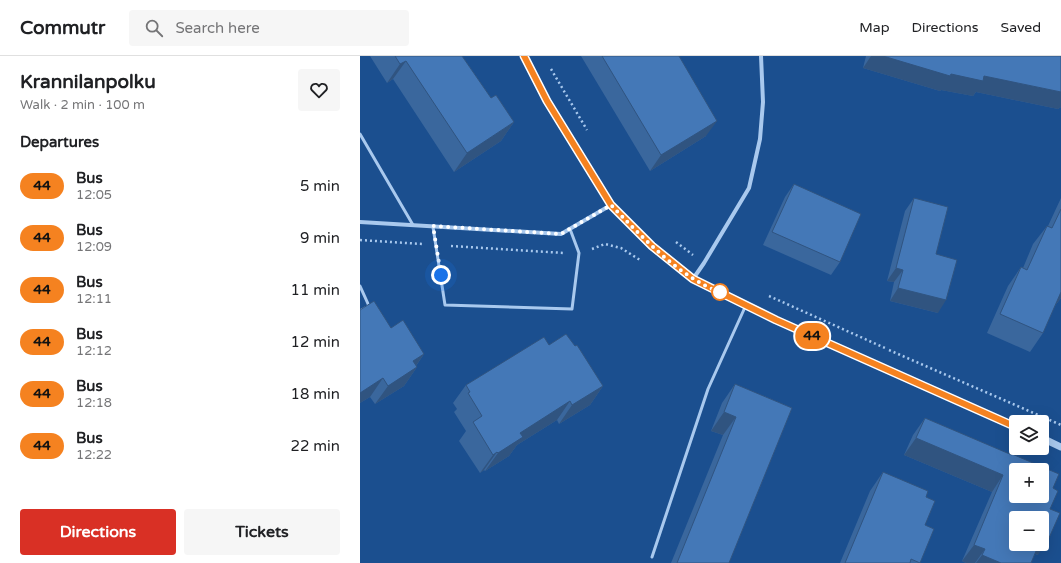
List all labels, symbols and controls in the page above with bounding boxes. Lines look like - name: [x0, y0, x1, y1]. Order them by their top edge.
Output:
- search box: [129, 10, 409, 46]
- text: Commutr: [20, 17, 105, 39]
- icon: search: [143, 17, 165, 39]
- text: Search here: [175, 19, 260, 37]
- text: Map: [859, 19, 890, 36]
- text: Directions: [912, 19, 979, 36]
- text: Saved: [1001, 19, 1041, 36]
- button: heart: [298, 69, 340, 111]
- text: Krannilanpolku: [20, 71, 156, 93]
- text: Walk · 2 min · 100 m: [20, 97, 145, 113]
- text: Departures: [20, 133, 99, 151]
- text: Bus: [76, 169, 103, 187]
- text: 44: [33, 177, 51, 194]
- text: 5 min: [300, 177, 340, 195]
- text: 12:05: [76, 187, 112, 203]
- text: Bus: [76, 221, 103, 239]
- text: 44: [33, 229, 51, 246]
- text: 9 min: [300, 229, 340, 247]
- text: 12:09: [76, 239, 112, 255]
- your location: [431, 265, 451, 285]
- text: Bus: [76, 273, 103, 291]
- text: 44: [33, 281, 51, 298]
- text: 11 min: [291, 281, 340, 299]
- unlabelled marker: [711, 283, 729, 301]
- text: 12:11: [76, 291, 112, 307]
- line badge: 44: [794, 323, 830, 349]
- text: Bus: [76, 325, 103, 343]
- text: 44: [803, 327, 821, 344]
- text: 44: [33, 333, 51, 350]
- text: 12 min: [291, 333, 340, 351]
- text: 12:12: [76, 343, 112, 359]
- text: Bus: [76, 377, 103, 395]
- text: 44: [33, 385, 51, 402]
- text: 18 min: [291, 385, 340, 403]
- text: 12:18: [76, 395, 112, 411]
- map controls: [1009, 415, 1049, 551]
- button: layers: [1009, 415, 1049, 455]
- text: Bus: [76, 429, 103, 447]
- text: 44: [33, 437, 51, 454]
- text: 22 min: [291, 437, 340, 455]
- text: 12:22: [76, 447, 112, 463]
- button: +: [1009, 463, 1049, 503]
- button: Directions: [20, 509, 176, 555]
- button: Tickets: [184, 509, 340, 555]
- button: −: [1009, 511, 1049, 551]

